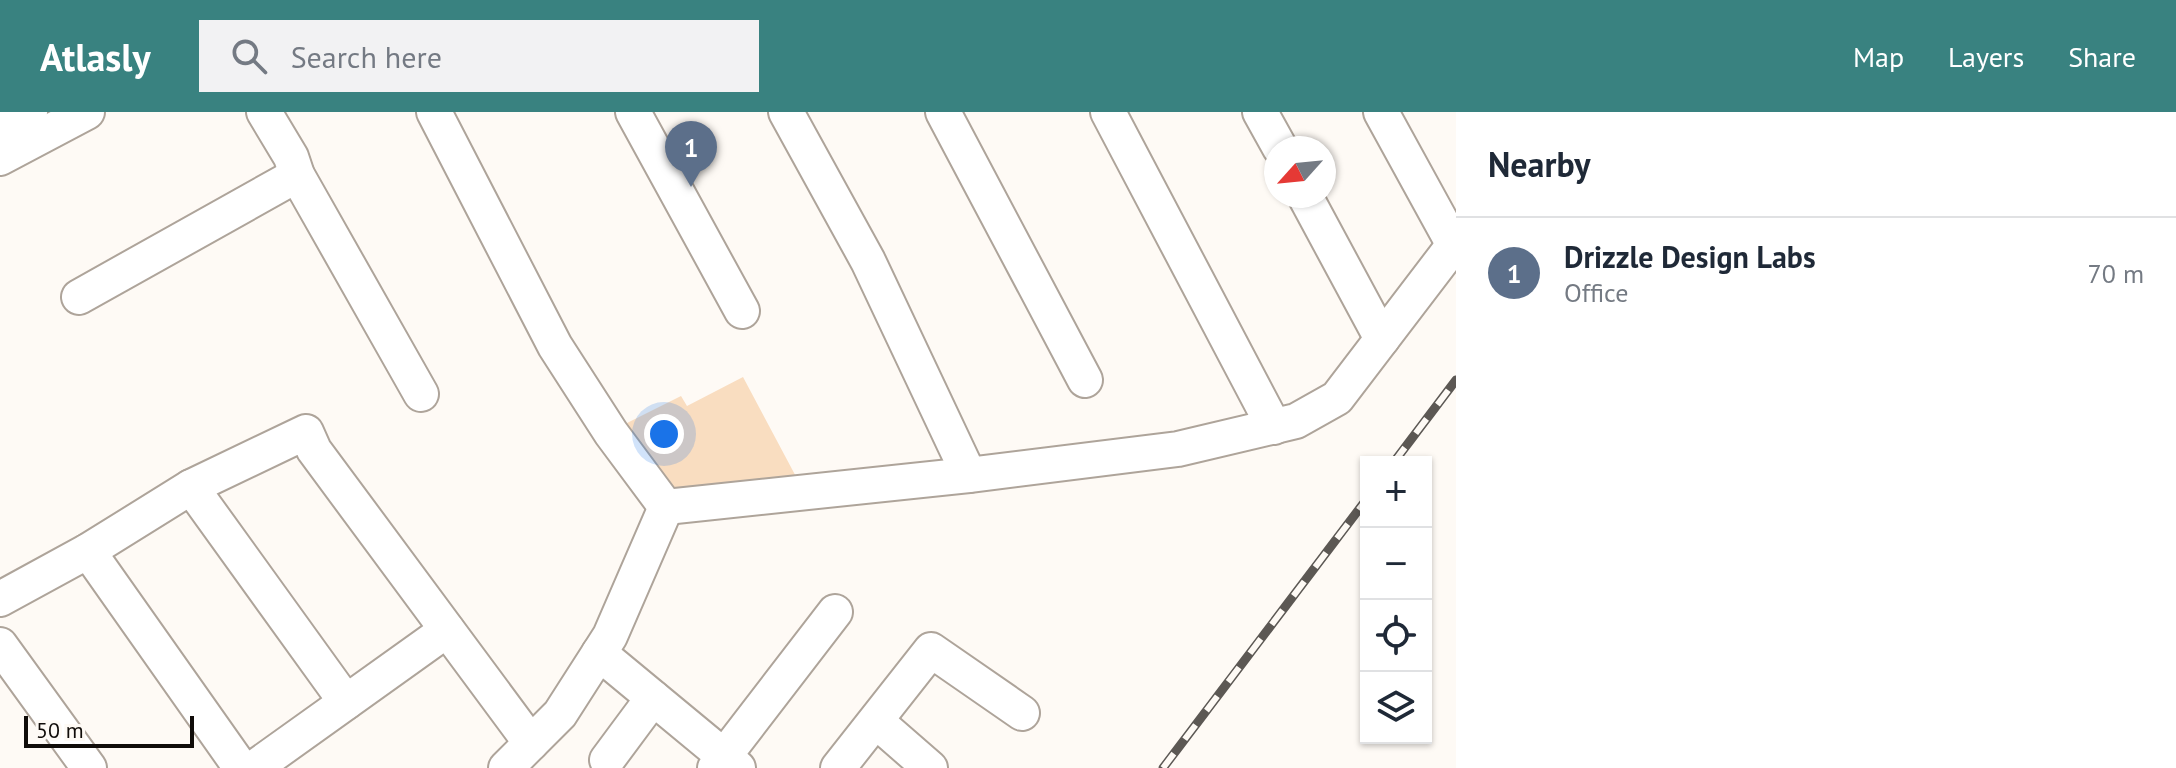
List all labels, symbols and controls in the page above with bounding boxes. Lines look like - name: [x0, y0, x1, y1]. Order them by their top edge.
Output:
- search box: [199, 20, 759, 92]
- text: Atlasly: [40, 32, 151, 81]
- icon: search: [227, 34, 271, 78]
- text: Search here: [291, 37, 442, 76]
- text: Map: [1853, 38, 1904, 75]
- text: Layers: [1948, 38, 2024, 75]
- text: Share: [2068, 38, 2136, 75]
- pin: 1: [665, 121, 717, 187]
- north arrow: [1264, 136, 1336, 208]
- text: Nearby: [1488, 142, 1590, 186]
- text: Drizzle Design Labs: [1564, 237, 1816, 276]
- text: 1: [1507, 257, 1521, 290]
- text: 70 m: [2088, 257, 2144, 290]
- text: Office: [1564, 276, 1628, 309]
- your location: [644, 414, 684, 454]
- map controls: [1360, 456, 1432, 744]
- button: +: [1360, 456, 1432, 528]
- button: −: [1360, 528, 1432, 600]
- button: locate: [1360, 600, 1432, 672]
- button: layers: [1360, 672, 1432, 744]
- scale bar: [24, 712, 194, 748]
- text: 50 m: [36, 716, 84, 744]

